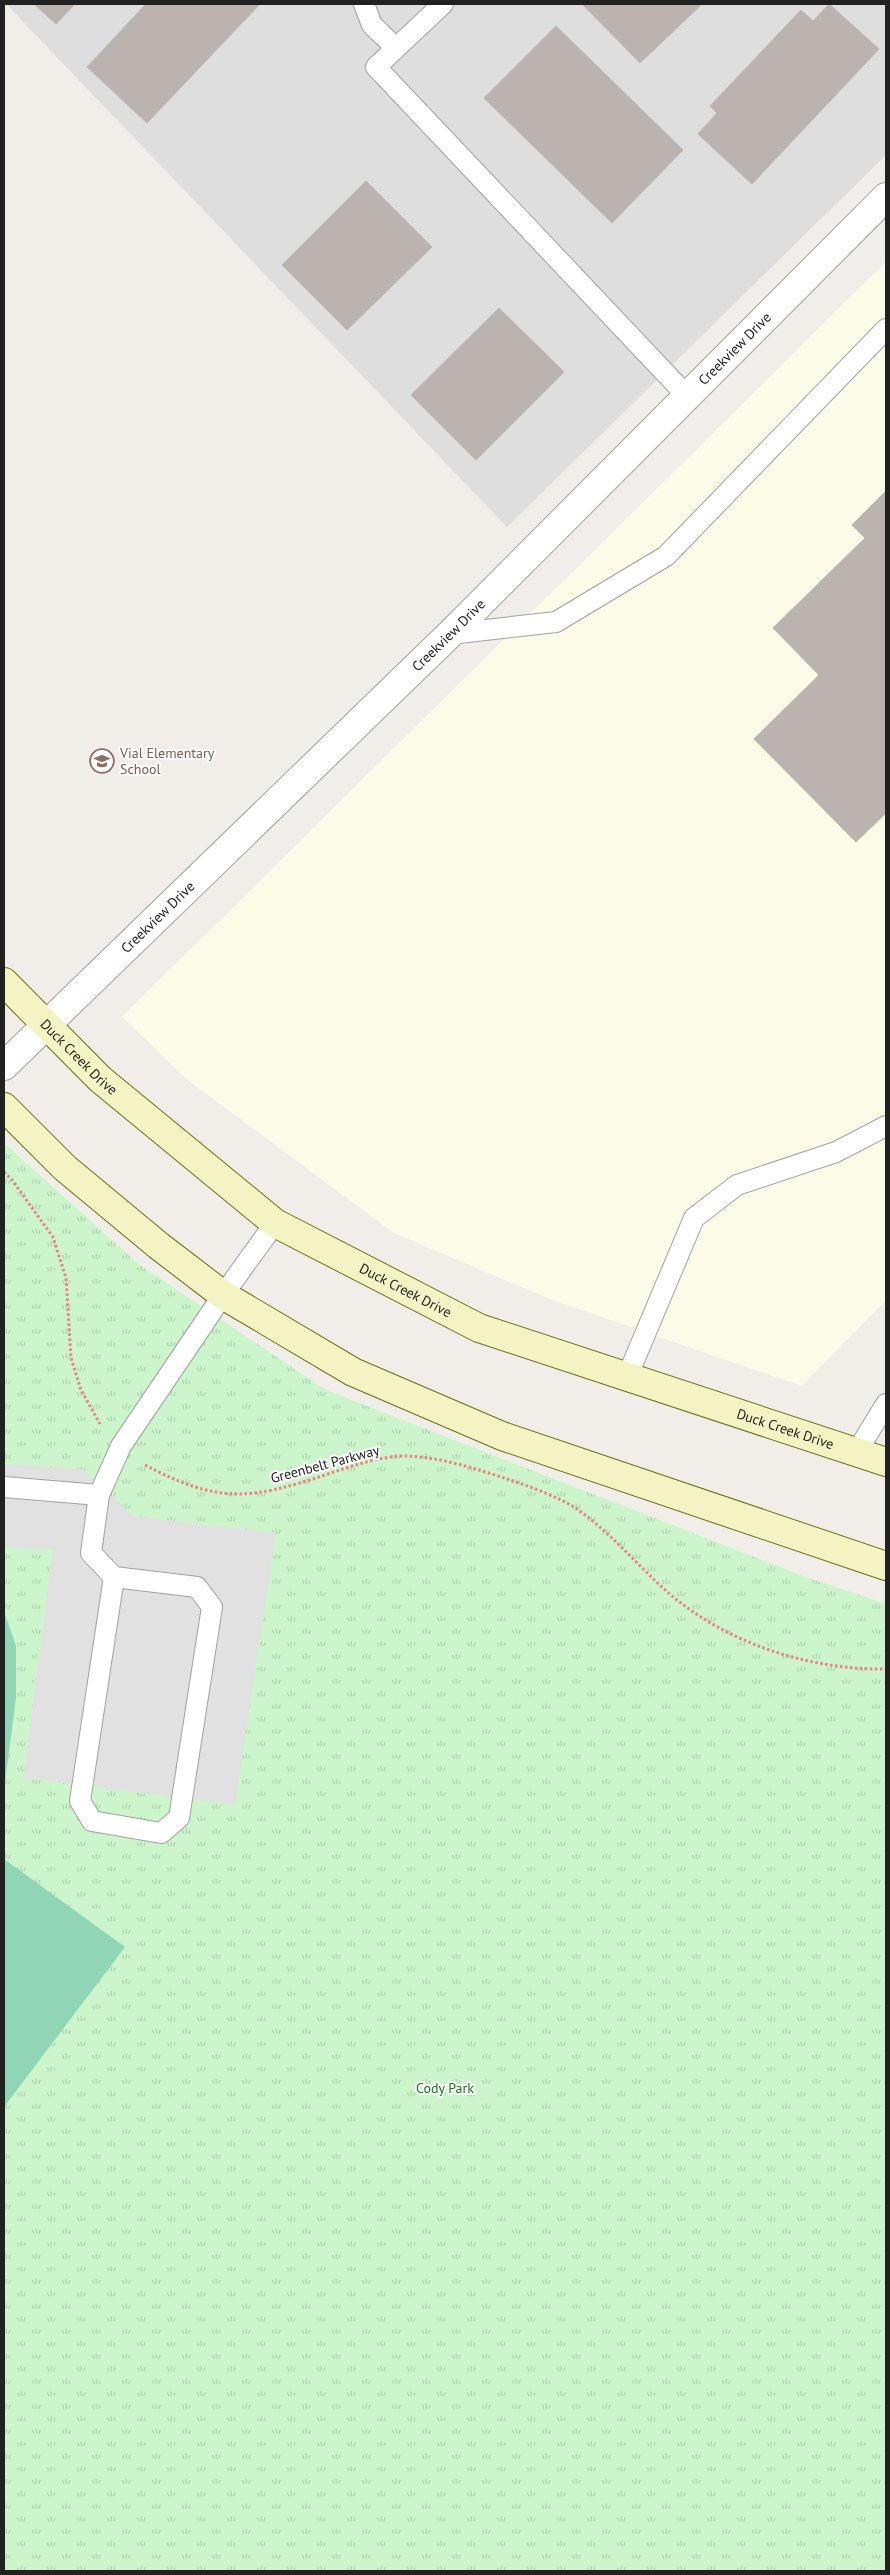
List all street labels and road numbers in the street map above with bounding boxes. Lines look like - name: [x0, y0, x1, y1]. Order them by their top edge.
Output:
- street label: Creekview Drive: [694, 308, 775, 389]
- street label: Creekview Drive: [408, 595, 489, 675]
- street label: Creekview Drive: [117, 877, 198, 957]
- street label: Duck Creek Drive: [37, 1015, 121, 1099]
- street label: Duck Creek Drive: [357, 1259, 455, 1321]
- street label: Duck Creek Drive: [734, 1404, 836, 1453]
- street label: Greenbelt Parkway: [269, 1441, 382, 1487]

